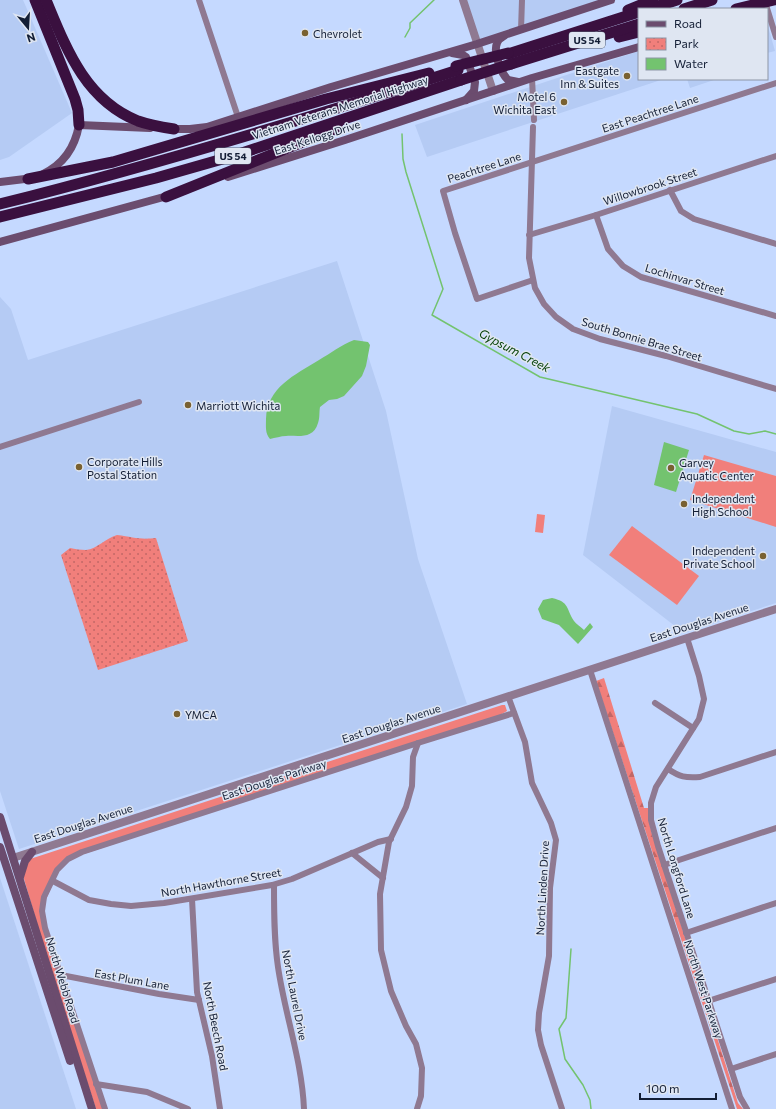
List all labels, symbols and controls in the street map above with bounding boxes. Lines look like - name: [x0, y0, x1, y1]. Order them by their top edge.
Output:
- north arrow: [8, 8, 48, 48]
- legend: [638, 8, 768, 80]
- text: Road: [674, 16, 702, 30]
- place label: Chevrolet: [313, 27, 362, 40]
- marker: Chevrolet: [300, 28, 310, 38]
- text: N: [25, 31, 37, 45]
- road number: US 54: [569, 32, 605, 48]
- text: Park: [674, 36, 700, 50]
- text: Water: [674, 56, 708, 70]
- place label: Eastgate Inn & Suites: [560, 64, 619, 90]
- marker: Eastgate Inn & Suites: [622, 71, 632, 81]
- street label: Vietnam Veterans Memorial Highway: [250, 72, 430, 142]
- place label: Motel 6 Wichita East: [493, 90, 556, 116]
- street label: East Peachtree Lane: [600, 91, 700, 135]
- marker: Motel 6 Wichita East: [559, 97, 569, 107]
- street label: East Kellogg Drive: [272, 117, 362, 157]
- road number: US 54: [215, 148, 251, 164]
- street label: Peachtree Lane: [446, 149, 523, 185]
- street label: Willowbrook Street: [601, 165, 699, 207]
- street label: Lochinvar Street: [644, 261, 727, 297]
- street label: South Bonnie Brae Street: [580, 314, 704, 364]
- water label: Gypsum Creek: [477, 325, 553, 375]
- place label: Marriott Wichita: [196, 399, 280, 412]
- marker: Marriott Wichita: [183, 400, 193, 410]
- place label: Corporate Hills Postal Station: [87, 455, 163, 481]
- place label: Garvey Aquatic Center: [679, 456, 754, 482]
- marker: Corporate Hills Postal Station: [74, 462, 84, 472]
- marker: Garvey Aquatic Center: [666, 463, 676, 473]
- place label: Independent High School: [692, 492, 756, 518]
- marker: Independent High School: [679, 499, 689, 509]
- place label: Independent Private School: [683, 544, 755, 570]
- marker: Independent Private School: [758, 551, 768, 561]
- street label: East Douglas Avenue: [648, 600, 750, 644]
- street label: East Douglas Avenue: [340, 701, 442, 745]
- place label: YMCA: [185, 708, 217, 721]
- marker: YMCA: [172, 709, 182, 719]
- street label: East Douglas Parkway: [220, 756, 328, 802]
- street label: East Douglas Avenue: [32, 801, 134, 845]
- street label: North Longford Lane: [655, 816, 699, 920]
- street label: North Linden Drive: [533, 840, 551, 936]
- street label: North Hawthorne Street: [160, 865, 283, 899]
- street label: North Webb Road: [44, 935, 82, 1025]
- street label: North West Parkway: [682, 938, 726, 1040]
- street label: North Laurel Drive: [280, 949, 310, 1042]
- street label: East Plum Lane: [94, 966, 171, 992]
- street label: North Beech Road: [201, 980, 231, 1072]
- scale bar: [640, 1075, 716, 1101]
- text: 100 m: [646, 1081, 680, 1095]

